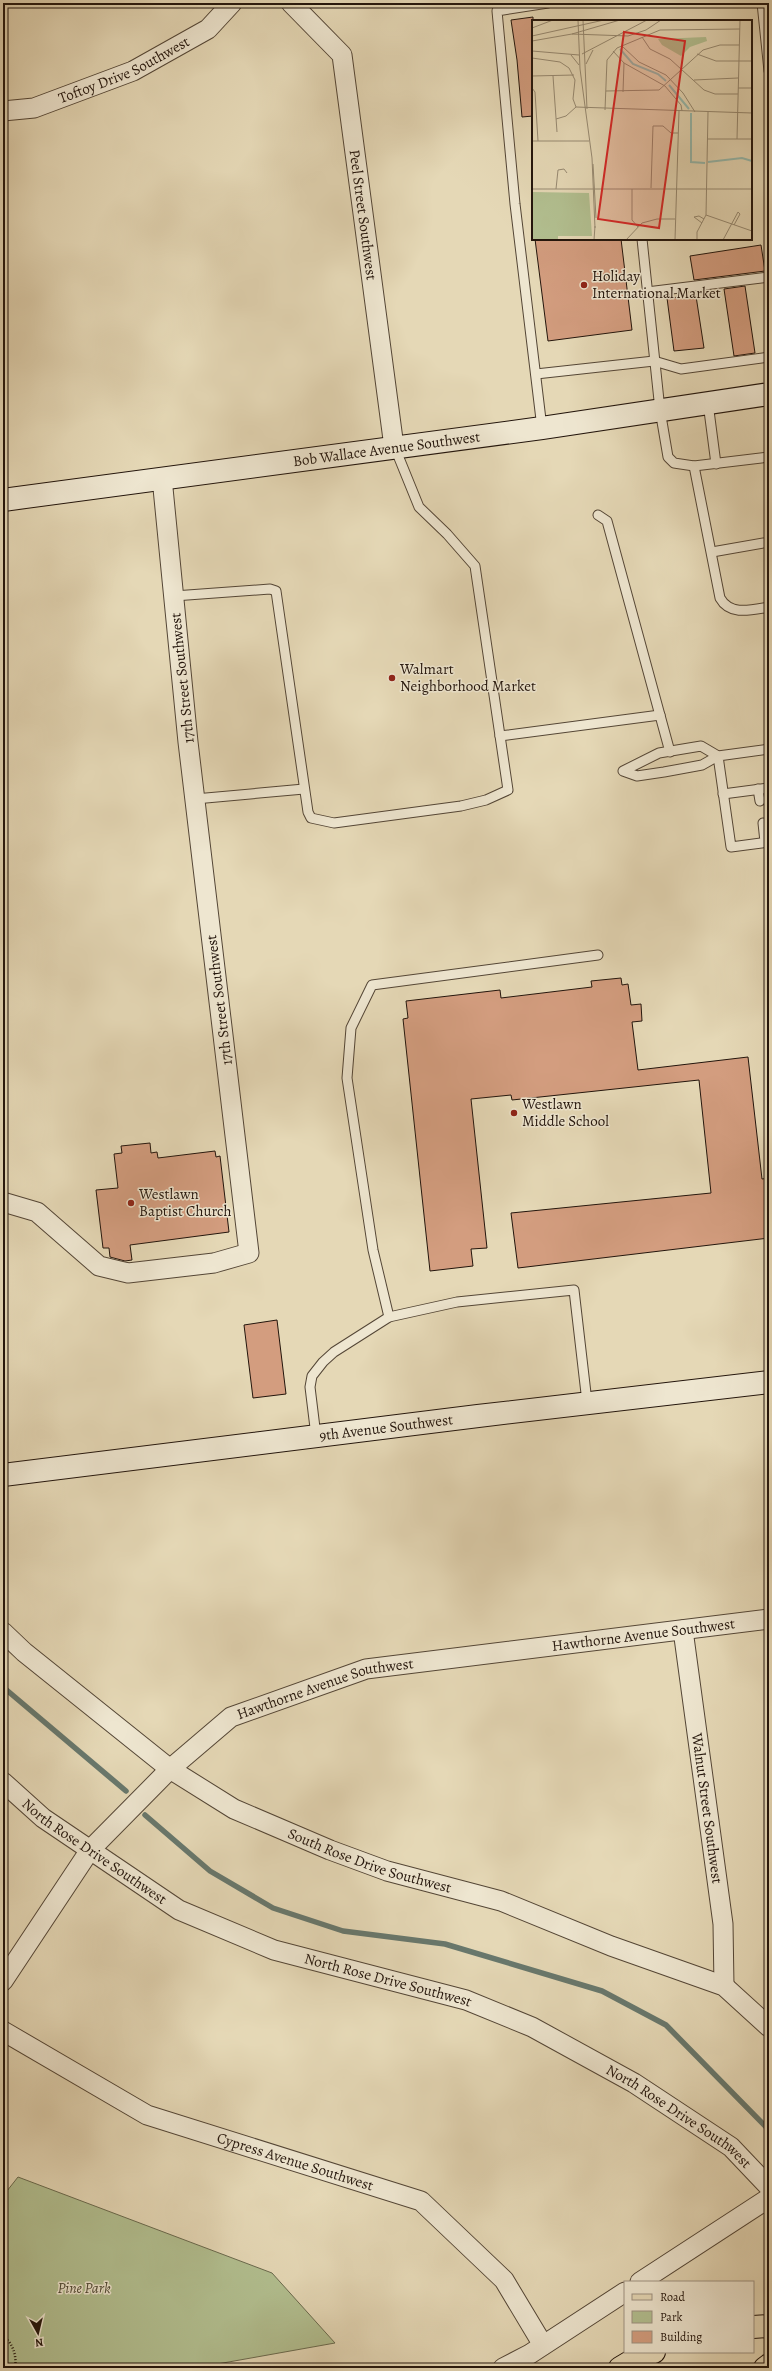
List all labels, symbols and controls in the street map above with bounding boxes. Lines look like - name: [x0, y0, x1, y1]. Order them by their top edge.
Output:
- inset map: [532, 20, 752, 240]
- street label: Toftoy Drive Southwest: [56, 31, 193, 108]
- street label: Peel Street Southwest: [345, 148, 382, 281]
- place label: Holiday International Market: [592, 266, 721, 303]
- marker: Holiday International Market: [579, 280, 589, 290]
- street label: Bob Wallace Avenue Southwest: [292, 426, 481, 471]
- street label: 17th Street Southwest: [165, 612, 199, 744]
- place label: Walmart Neighborhood Market: [399, 659, 536, 696]
- marker: Walmart Neighborhood Market: [387, 673, 397, 683]
- street label: 17th Street Southwest: [201, 934, 237, 1066]
- place label: Westlawn Middle School: [521, 1094, 609, 1131]
- marker: Westlawn Middle School: [509, 1108, 519, 1118]
- place label: Westlawn Baptist Church: [138, 1184, 231, 1221]
- marker: Westlawn Baptist Church: [126, 1198, 136, 1208]
- street label: 9th Avenue Southwest: [318, 1409, 454, 1446]
- street label: Hawthorne Avenue Southwest: [551, 1613, 736, 1656]
- street label: Hawthorne Avenue Southwest: [234, 1653, 414, 1724]
- street label: Walnut Street Southwest: [687, 1731, 727, 1885]
- street label: North Rose Drive Southwest: [18, 1794, 171, 1909]
- street label: South Rose Drive Southwest: [285, 1823, 454, 1898]
- street label: North Rose Drive Southwest: [302, 1948, 475, 2011]
- street label: North Rose Drive Southwest: [603, 2060, 756, 2173]
- street label: Cypress Avenue Southwest: [214, 2128, 376, 2195]
- park label: Pine Park: [57, 2278, 111, 2298]
- legend: [624, 2281, 754, 2353]
- text: Road: [660, 2289, 686, 2305]
- text: Park: [660, 2309, 683, 2325]
- north arrow: [18, 2313, 58, 2353]
- text: Building: [660, 2329, 702, 2345]
- text: N: [34, 2334, 44, 2350]

